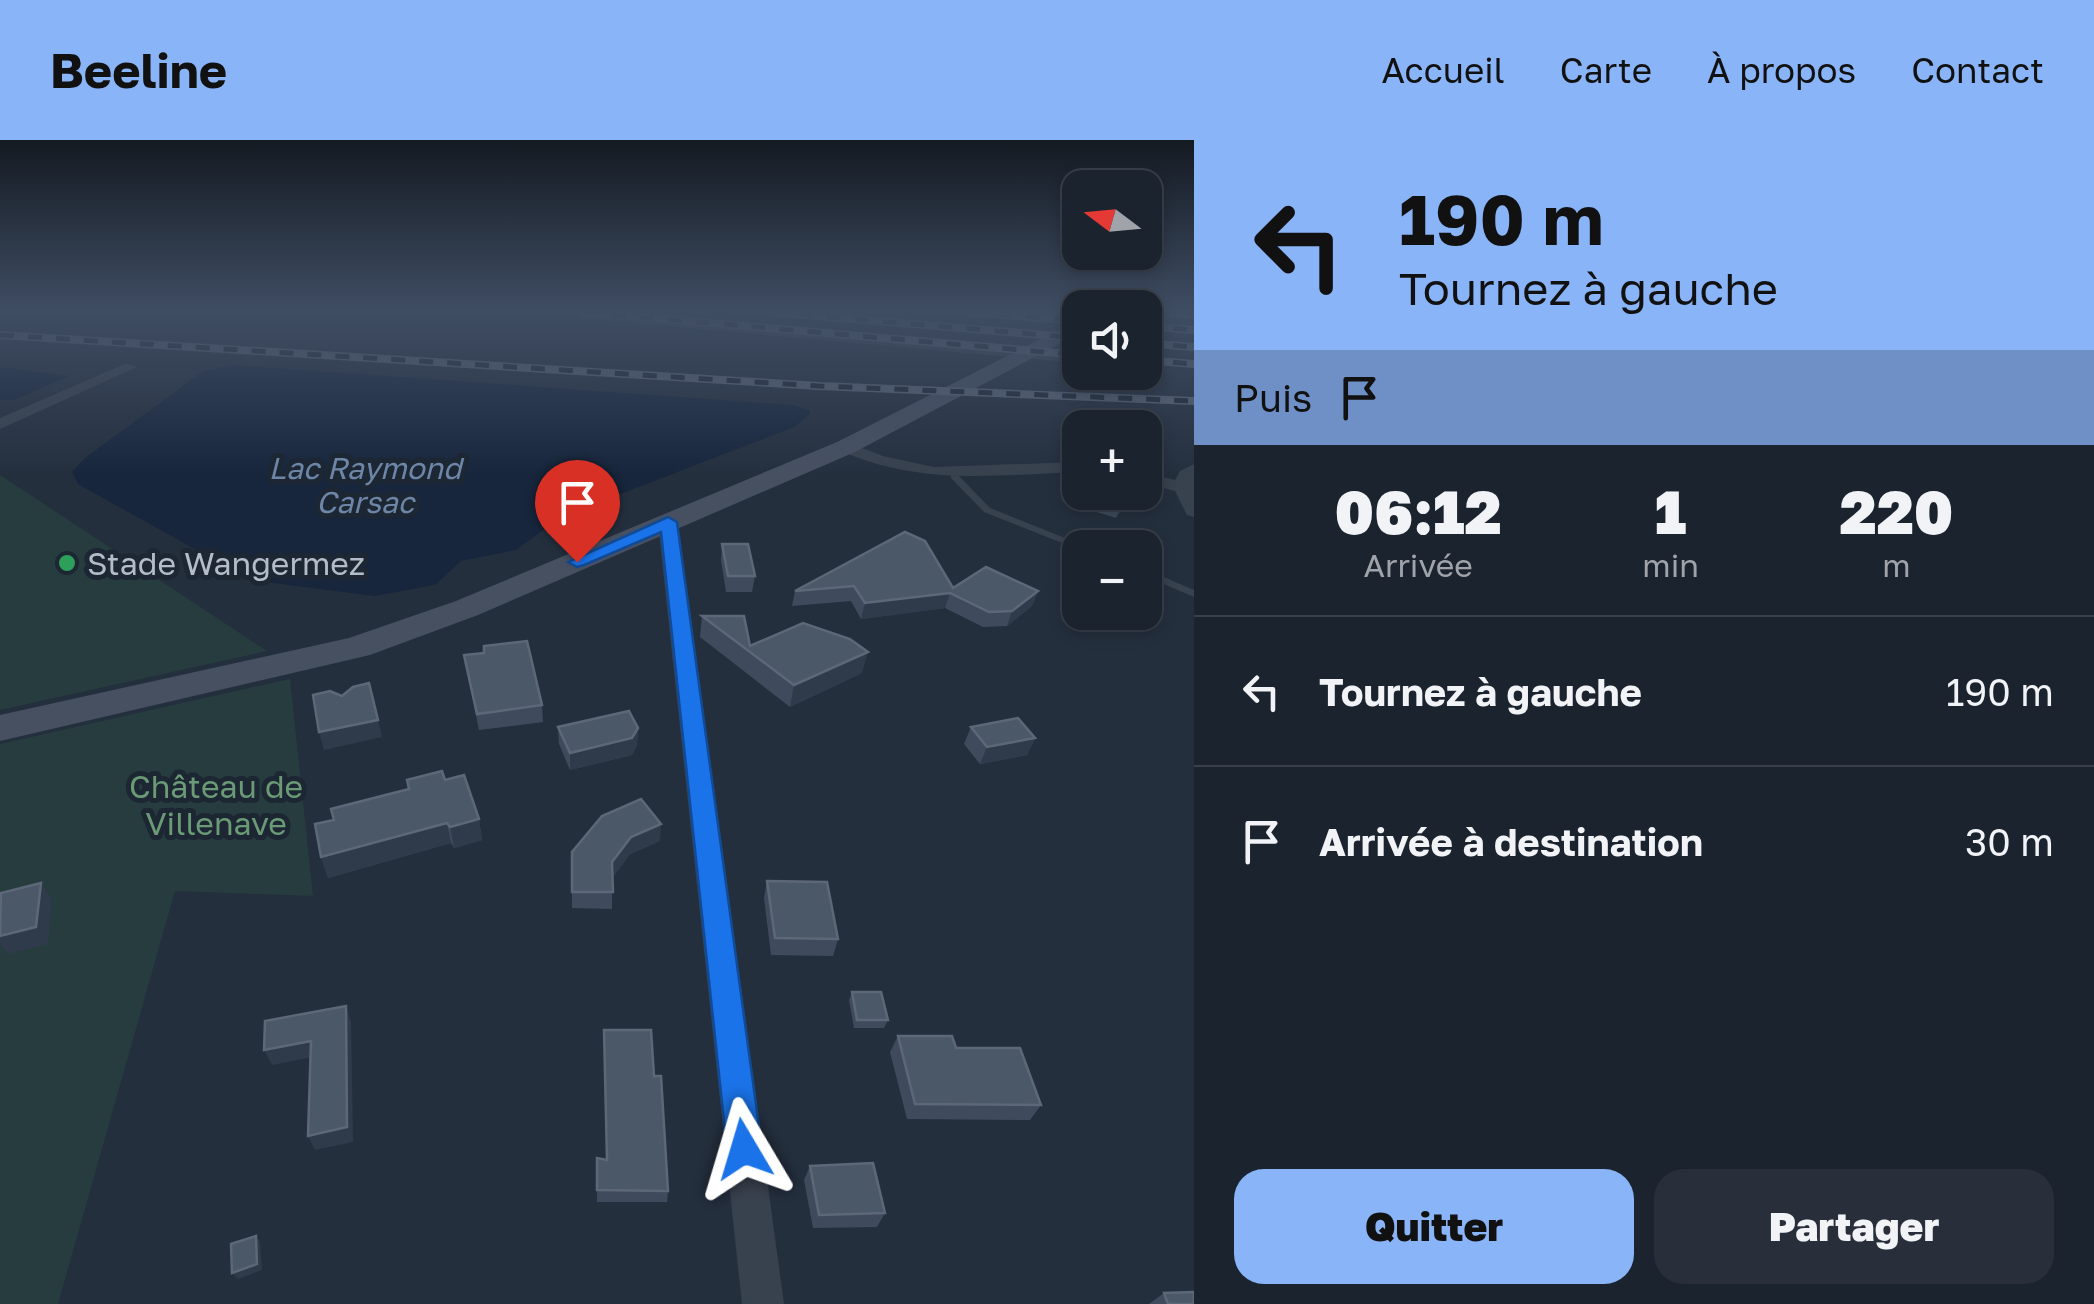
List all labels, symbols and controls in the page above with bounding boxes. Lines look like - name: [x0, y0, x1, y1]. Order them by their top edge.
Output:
- text: Beeline: [50, 41, 227, 99]
- text: Accueil: [1382, 49, 1505, 91]
- text: Carte: [1560, 49, 1652, 91]
- text: À propos: [1707, 49, 1856, 91]
- text: Contact: [1911, 49, 2044, 91]
- north arrow: [1062, 170, 1162, 270]
- map controls: [1062, 170, 1162, 630]
- text: 190 m: [1399, 176, 1604, 260]
- icon: left: [1234, 180, 1364, 310]
- text: Tournez à gauche: [1399, 261, 1778, 315]
- button: sound: [1062, 290, 1162, 390]
- icon: arrive: [1332, 370, 1387, 425]
- text: Puis: [1234, 375, 1312, 420]
- button: +: [1062, 410, 1162, 510]
- water label: Lac Raymond Carsac: [269, 450, 465, 520]
- pin: [535, 460, 620, 563]
- icon: arrive: [550, 475, 605, 530]
- text: 06:12: [1335, 475, 1502, 547]
- text: 1: [1655, 475, 1686, 547]
- text: 220: [1839, 475, 1953, 547]
- button: −: [1062, 530, 1162, 630]
- place label: Stade Wangermez: [87, 544, 365, 582]
- text: Arrivée: [1363, 546, 1473, 584]
- text: min: [1642, 546, 1699, 584]
- text: m: [1882, 546, 1911, 584]
- marker: Stade Wangermez: [56, 552, 78, 574]
- icon: left: [1234, 664, 1289, 719]
- text: Tournez à gauche: [1319, 669, 1642, 714]
- text: 190 m: [1946, 669, 2054, 714]
- park label: Château de Villenave: [129, 767, 303, 842]
- icon: arrive: [1234, 814, 1289, 869]
- text: Arrivée à destination: [1319, 819, 1703, 864]
- text: 30 m: [1965, 819, 2054, 864]
- position arrow: [692, 1097, 796, 1201]
- button: Quitter: [1234, 1169, 1634, 1284]
- button: Partager: [1654, 1169, 2054, 1284]

